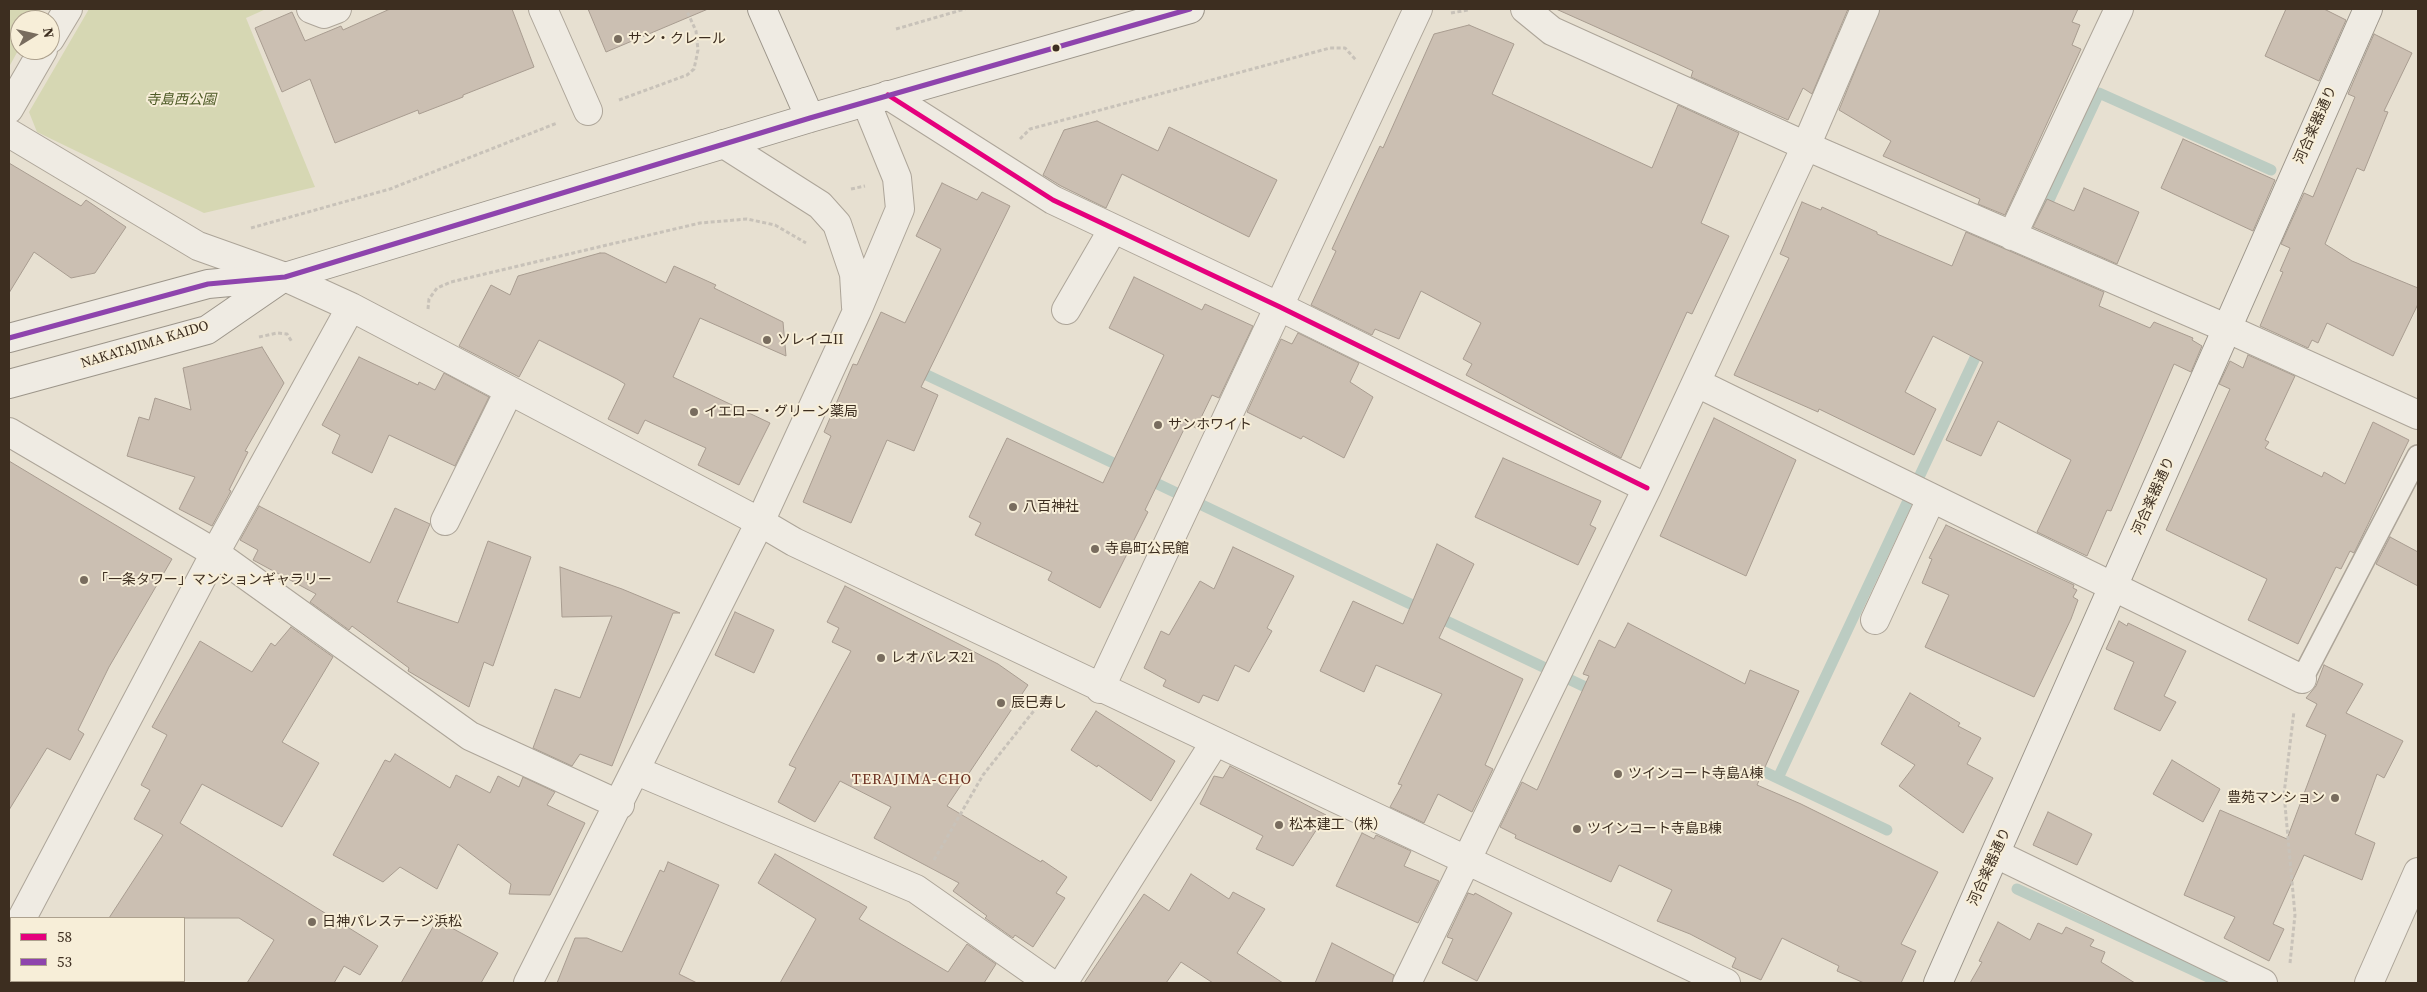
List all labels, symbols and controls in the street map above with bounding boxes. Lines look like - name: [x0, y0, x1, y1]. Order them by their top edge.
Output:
- north arrow: [10, 10, 60, 60]
- text: N: [38, 26, 60, 39]
- place label: サン・クレール: [628, 31, 726, 47]
- marker: サン・クレール: [612, 33, 624, 45]
- unlabelled marker: [1051, 43, 1061, 53]
- street label: 河合楽器通り: [2291, 83, 2341, 167]
- park label: 寺島西公園: [146, 92, 216, 108]
- street label: NAKATAJIMA KAIDO: [79, 318, 211, 372]
- place label: ソレイユII: [777, 332, 843, 348]
- marker: ソレイユII: [761, 334, 773, 346]
- place label: イエロー・グリーン薬局: [704, 404, 858, 420]
- marker: イエロー・グリーン薬局: [688, 406, 700, 418]
- place label: サンホワイト: [1168, 417, 1252, 433]
- marker: サンホワイト: [1152, 419, 1164, 431]
- street label: 河合楽器通り: [2129, 454, 2179, 538]
- place label: 八百神社: [1023, 499, 1079, 515]
- marker: 八百神社: [1007, 501, 1019, 513]
- place label: 寺島町公民館: [1105, 541, 1189, 557]
- marker: 寺島町公民館: [1089, 543, 1101, 555]
- place label: 「一条タワー」マンションギャラリー: [94, 572, 332, 588]
- marker: 「一条タワー」マンションギャラリー: [78, 574, 90, 586]
- place label: レオパレス21: [891, 650, 975, 666]
- marker: レオパレス21: [875, 652, 887, 664]
- place label: 辰巳寿し: [1011, 695, 1067, 711]
- marker: 辰巳寿し: [995, 697, 1007, 709]
- place label: ツインコート寺島A棟: [1628, 766, 1763, 782]
- marker: ツインコート寺島A棟: [1612, 768, 1624, 780]
- district label: TERAJIMA-CHO: [850, 771, 974, 789]
- place label: 豊苑マンション: [2227, 790, 2325, 806]
- marker: 豊苑マンション: [2329, 792, 2341, 804]
- place label: 松本建工（株）: [1289, 817, 1387, 833]
- marker: 松本建工（株）: [1273, 819, 1285, 831]
- place label: ツインコート寺島B棟: [1587, 821, 1722, 837]
- marker: ツインコート寺島B棟: [1571, 823, 1583, 835]
- street label: 河合楽器通り: [1965, 825, 2015, 909]
- place label: 日神パレステージ浜松: [322, 914, 462, 930]
- marker: 日神パレステージ浜松: [306, 916, 318, 928]
- legend: [10, 917, 185, 982]
- text: 58: [57, 926, 72, 947]
- text: 53: [57, 951, 72, 972]

